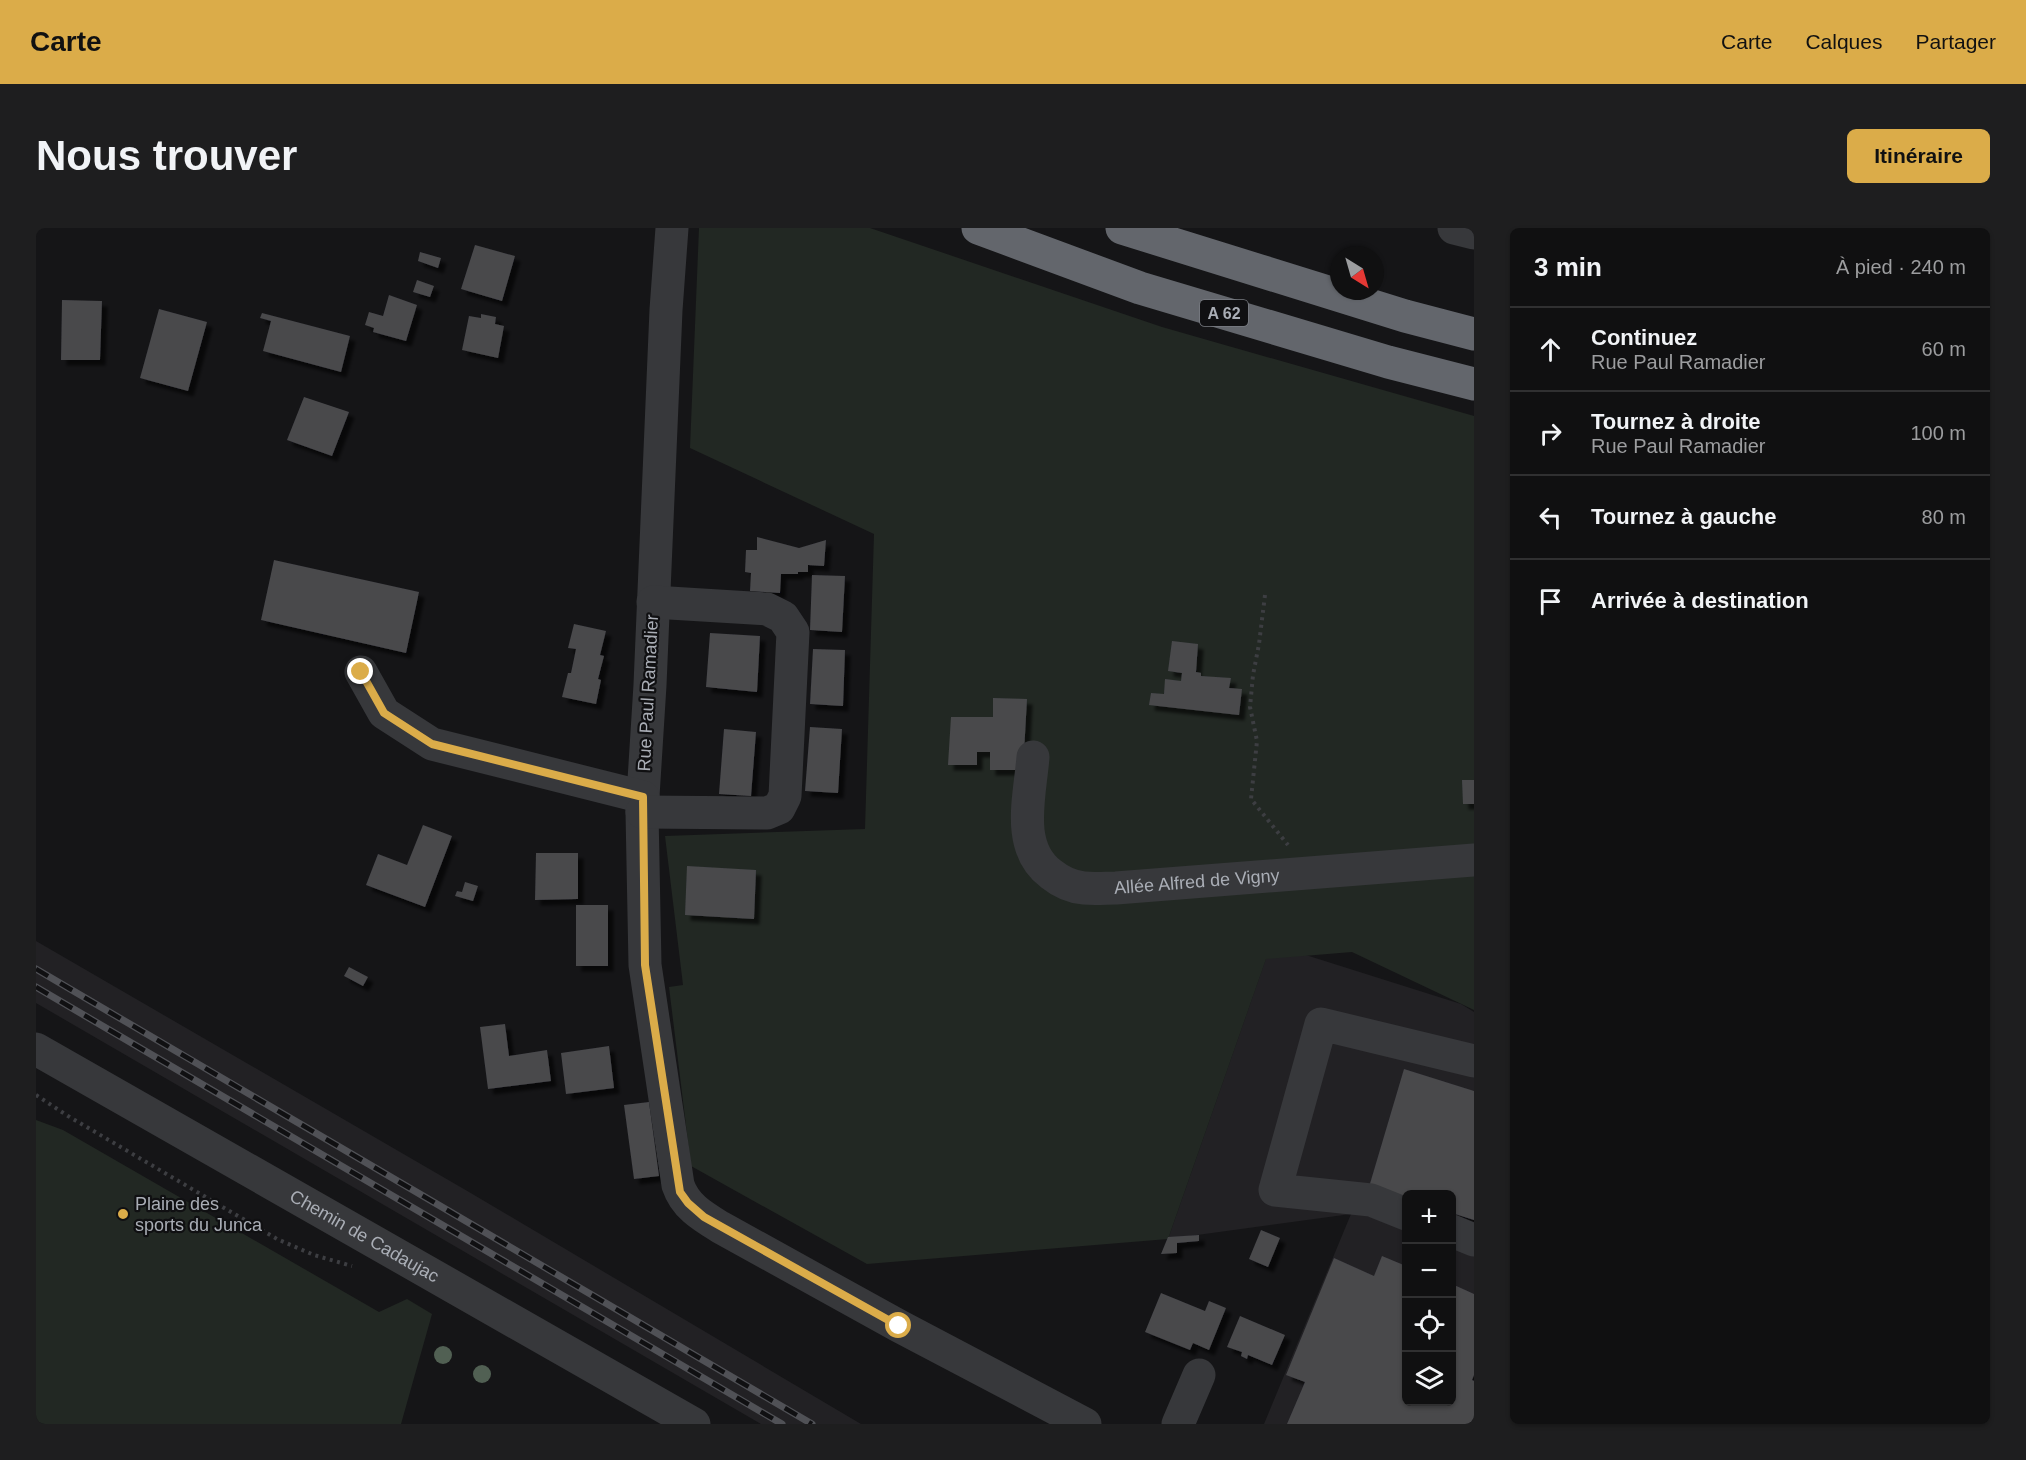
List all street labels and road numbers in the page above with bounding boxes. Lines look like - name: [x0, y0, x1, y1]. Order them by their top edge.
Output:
- road number: A 62: [1200, 300, 1248, 326]
- street label: Rue Paul Ramadier: [634, 614, 662, 772]
- street label: Allée Alfred de Vigny: [1113, 865, 1280, 898]
- street label: Chemin de Cadaujac: [286, 1186, 442, 1286]

